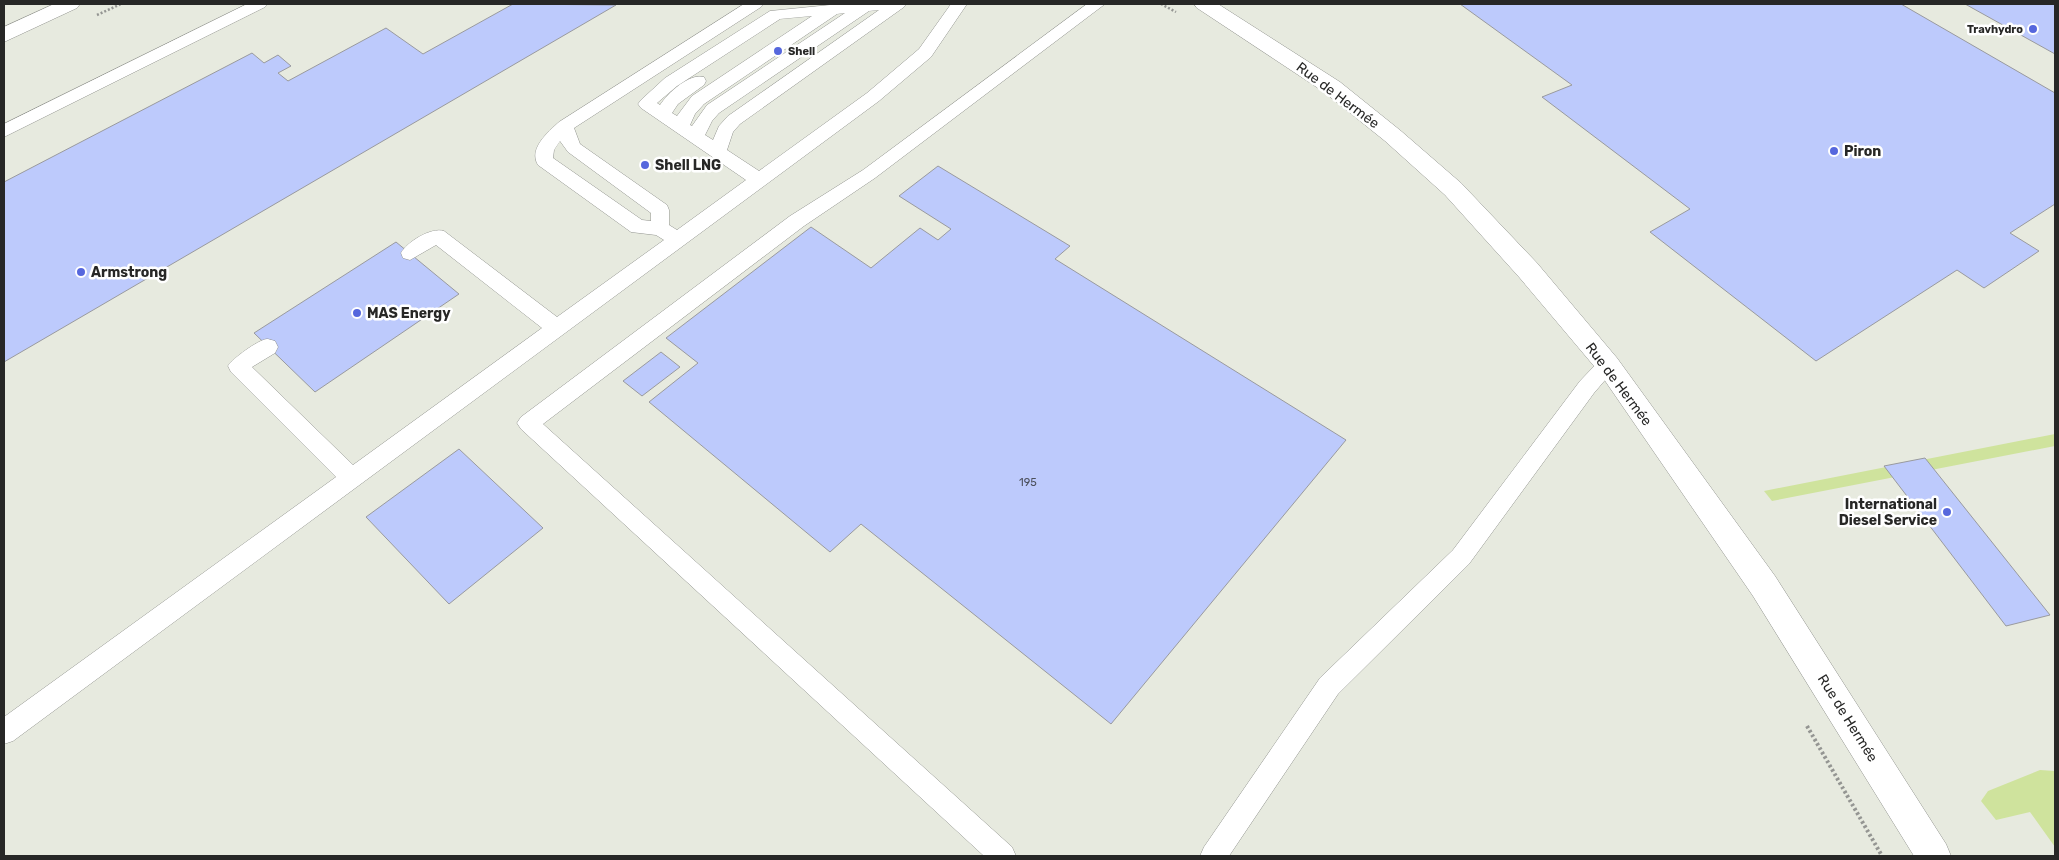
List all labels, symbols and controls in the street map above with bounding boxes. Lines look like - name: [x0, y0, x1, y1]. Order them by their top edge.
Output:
- place label: Travhydro: [1967, 23, 2023, 36]
- marker: Travhydro: [2027, 23, 2039, 35]
- marker: Shell: [772, 45, 784, 57]
- place label: Shell: [788, 45, 815, 58]
- street label: Rue de Hermée: [1293, 59, 1383, 132]
- place label: Piron: [1844, 143, 1881, 160]
- marker: Piron: [1828, 145, 1840, 157]
- place label: Shell LNG: [655, 157, 721, 174]
- marker: Shell LNG: [639, 159, 651, 171]
- place label: Armstrong: [91, 264, 167, 281]
- marker: Armstrong: [75, 266, 87, 278]
- place label: MAS Energy: [367, 305, 451, 322]
- marker: MAS Energy: [351, 307, 363, 319]
- street label: Rue de Hermée: [1582, 339, 1656, 429]
- house number: 195: [1019, 476, 1037, 489]
- place label: International Diesel Service: [1839, 496, 1937, 529]
- marker: International Diesel Service: [1941, 506, 1953, 518]
- street label: Rue de Hermée: [1814, 671, 1881, 765]

